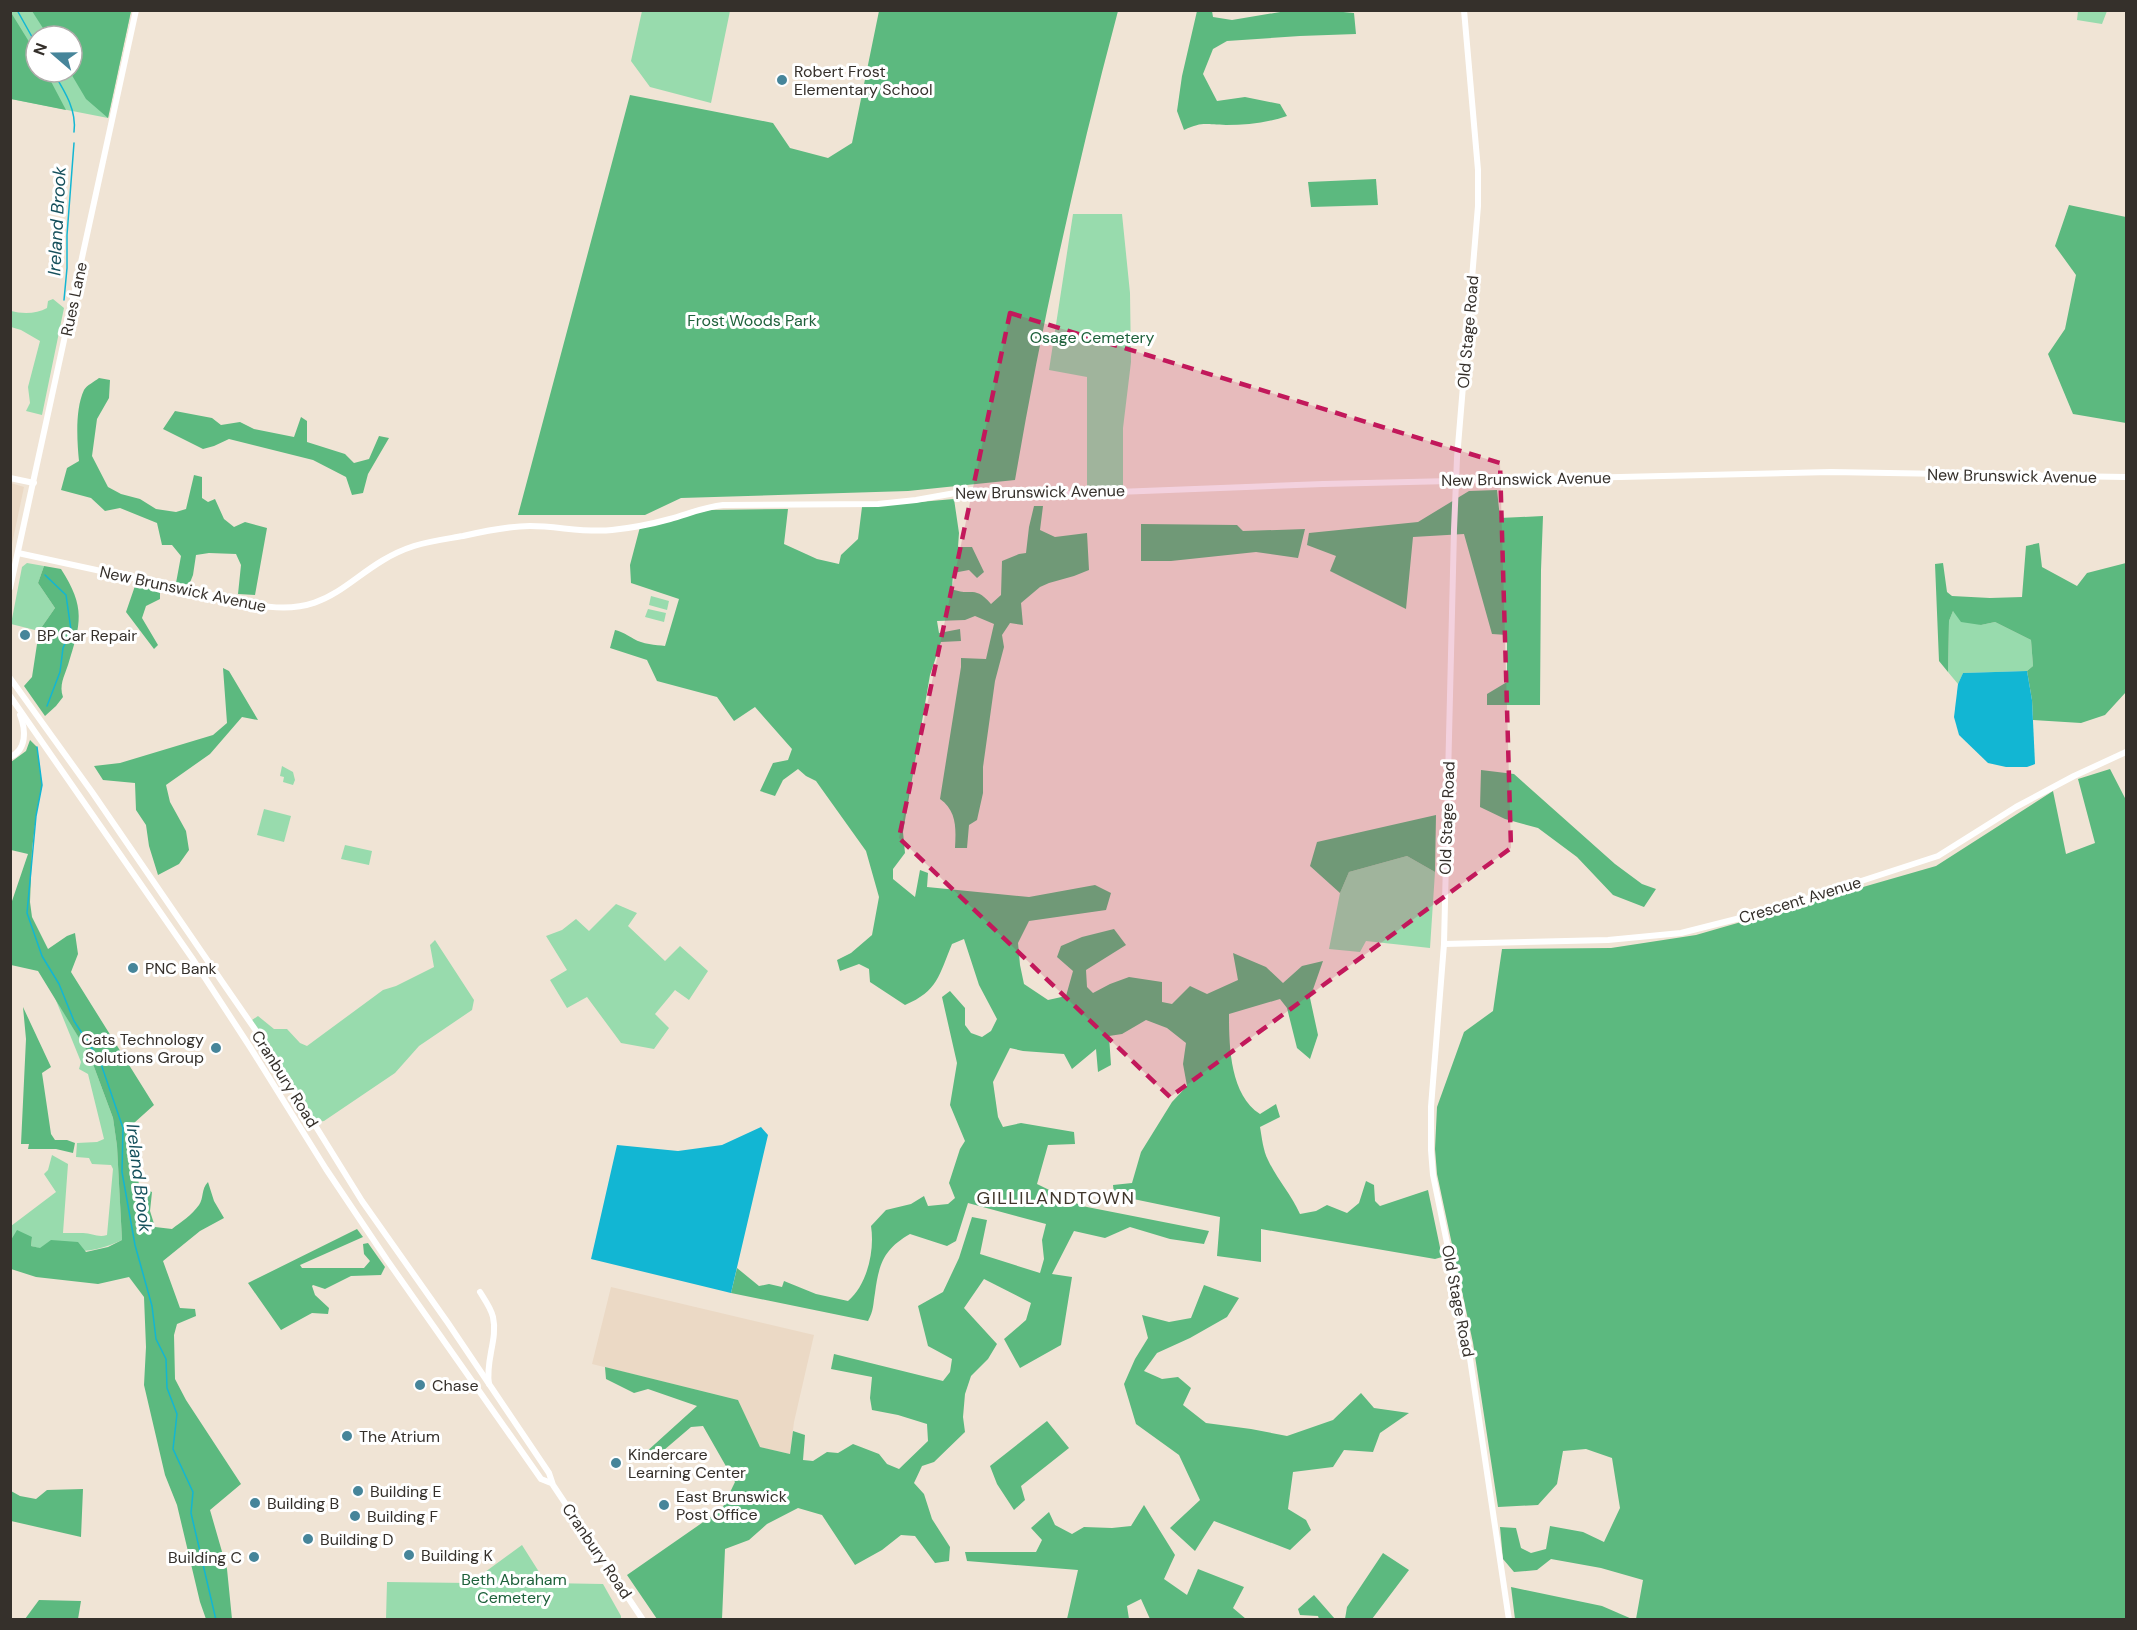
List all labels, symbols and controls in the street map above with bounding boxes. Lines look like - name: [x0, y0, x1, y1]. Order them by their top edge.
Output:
- north arrow: [24, 24, 84, 84]
- text: N: [29, 40, 52, 58]
- place label: Robert Frost Elementary School: [794, 61, 932, 100]
- marker: Robert Frost Elementary School: [775, 73, 789, 87]
- water label: Ireland Brook: [42, 165, 72, 276]
- street label: Rues Lane: [56, 260, 92, 338]
- street label: Old Stage Road: [1453, 274, 1483, 390]
- park label: Frost Woods Park: [687, 310, 817, 331]
- park label: Osage Cemetery: [1030, 327, 1154, 348]
- street label: New Brunswick Avenue: [1927, 464, 2097, 488]
- street label: New Brunswick Avenue: [1441, 467, 1611, 491]
- street label: New Brunswick Avenue: [955, 480, 1125, 504]
- street label: New Brunswick Avenue: [98, 561, 268, 617]
- place label: BP Car Repair: [37, 625, 137, 646]
- marker: BP Car Repair: [18, 628, 32, 642]
- street label: Old Stage Road: [1435, 761, 1459, 875]
- street label: Crescent Avenue: [1736, 871, 1864, 929]
- place label: PNC Bank: [145, 958, 217, 979]
- marker: PNC Bank: [126, 961, 140, 975]
- street label: Cranbury Road: [247, 1026, 323, 1132]
- place label: Cats Technology Solutions Group: [81, 1029, 204, 1068]
- marker: Cats Technology Solutions Group: [209, 1041, 223, 1055]
- water label: Ireland Brook: [120, 1122, 158, 1234]
- district label: GILLILANDTOWN: [977, 1186, 1135, 1210]
- street label: Old Stage Road: [1437, 1243, 1479, 1359]
- place label: Chase: [432, 1375, 479, 1396]
- marker: Chase: [413, 1378, 427, 1392]
- place label: The Atrium: [359, 1426, 440, 1447]
- marker: The Atrium: [340, 1429, 354, 1443]
- place label: Kindercare Learning Center: [628, 1444, 746, 1483]
- marker: Kindercare Learning Center: [609, 1456, 623, 1470]
- place label: Building E: [370, 1481, 442, 1502]
- marker: Building E: [351, 1484, 365, 1498]
- place label: East Brunswick Post Office: [676, 1486, 787, 1525]
- place label: Building B: [267, 1493, 339, 1514]
- marker: Building B: [248, 1496, 262, 1510]
- marker: East Brunswick Post Office: [657, 1498, 671, 1512]
- street label: Cranbury Road: [557, 1499, 637, 1603]
- place label: Building F: [367, 1506, 438, 1527]
- marker: Building F: [348, 1509, 362, 1523]
- place label: Building D: [320, 1529, 393, 1550]
- marker: Building D: [301, 1532, 315, 1546]
- place label: Building K: [421, 1545, 493, 1566]
- place label: Building C: [168, 1547, 242, 1568]
- marker: Building K: [402, 1548, 416, 1562]
- marker: Building C: [247, 1550, 261, 1564]
- park label: Beth Abraham Cemetery: [461, 1569, 567, 1608]

